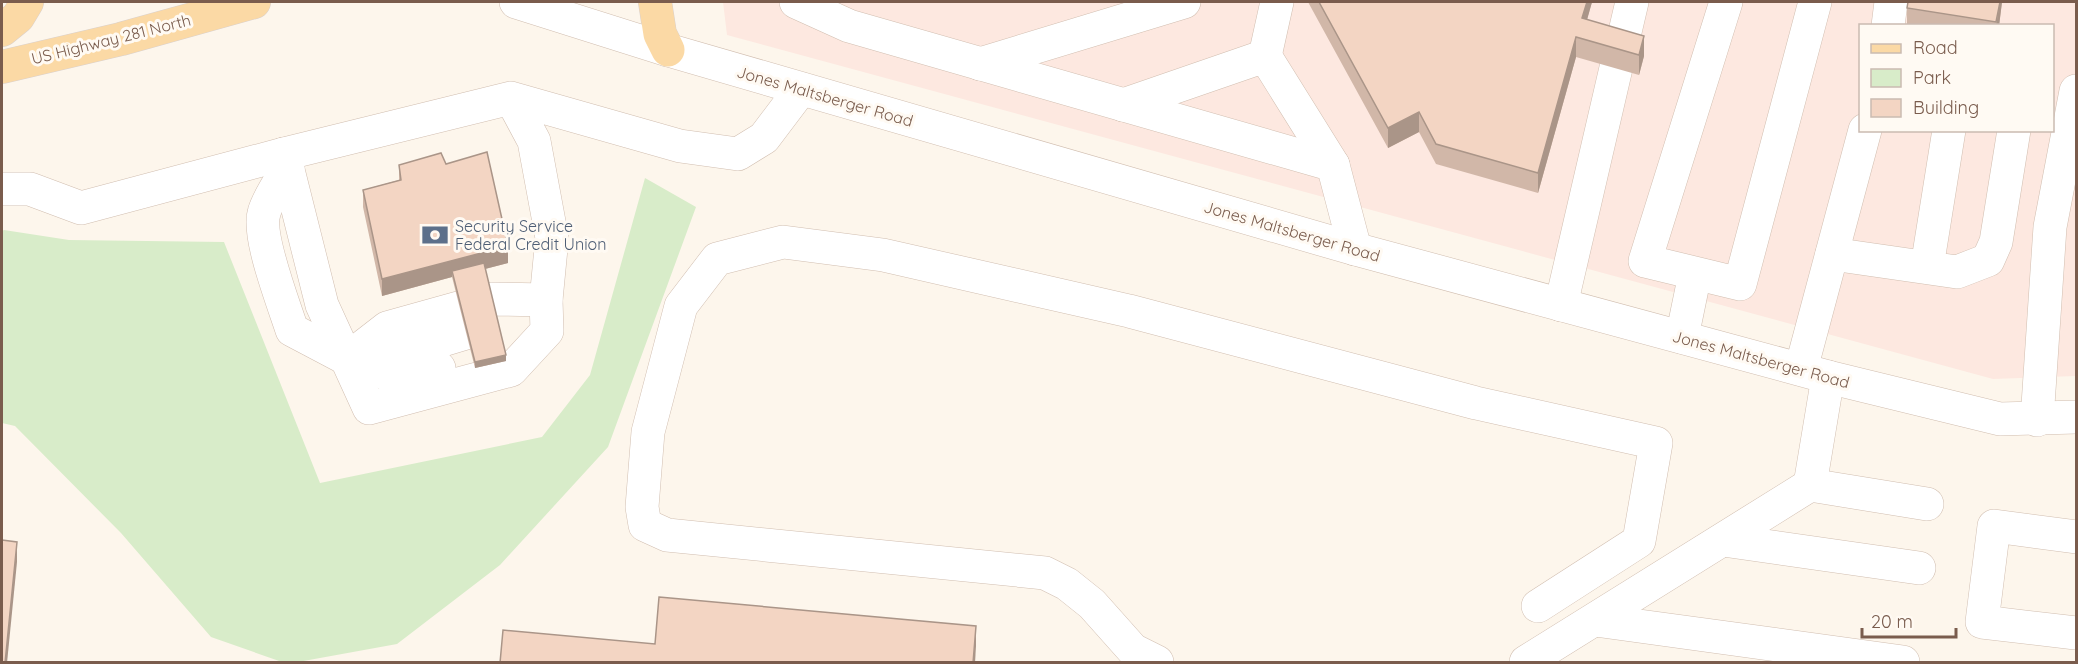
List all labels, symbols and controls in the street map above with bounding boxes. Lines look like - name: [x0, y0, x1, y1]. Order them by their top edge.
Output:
- street label: US Highway 281 North: [29, 10, 193, 68]
- legend: [1859, 24, 2054, 132]
- text: Road: [1913, 36, 1958, 59]
- street label: Jones Maltsberger Road: [735, 61, 915, 131]
- text: Park: [1913, 66, 1951, 89]
- text: Building: [1913, 96, 1979, 119]
- street label: Jones Maltsberger Road: [1202, 196, 1382, 266]
- place label: Security Service Federal Credit Union: [455, 216, 607, 254]
- bank icon: Security Service Federal Credit Union: [420, 220, 450, 250]
- street label: Jones Maltsberger Road: [1670, 326, 1852, 392]
- scale bar: [1862, 601, 1956, 639]
- text: 20 m: [1871, 610, 1913, 633]

